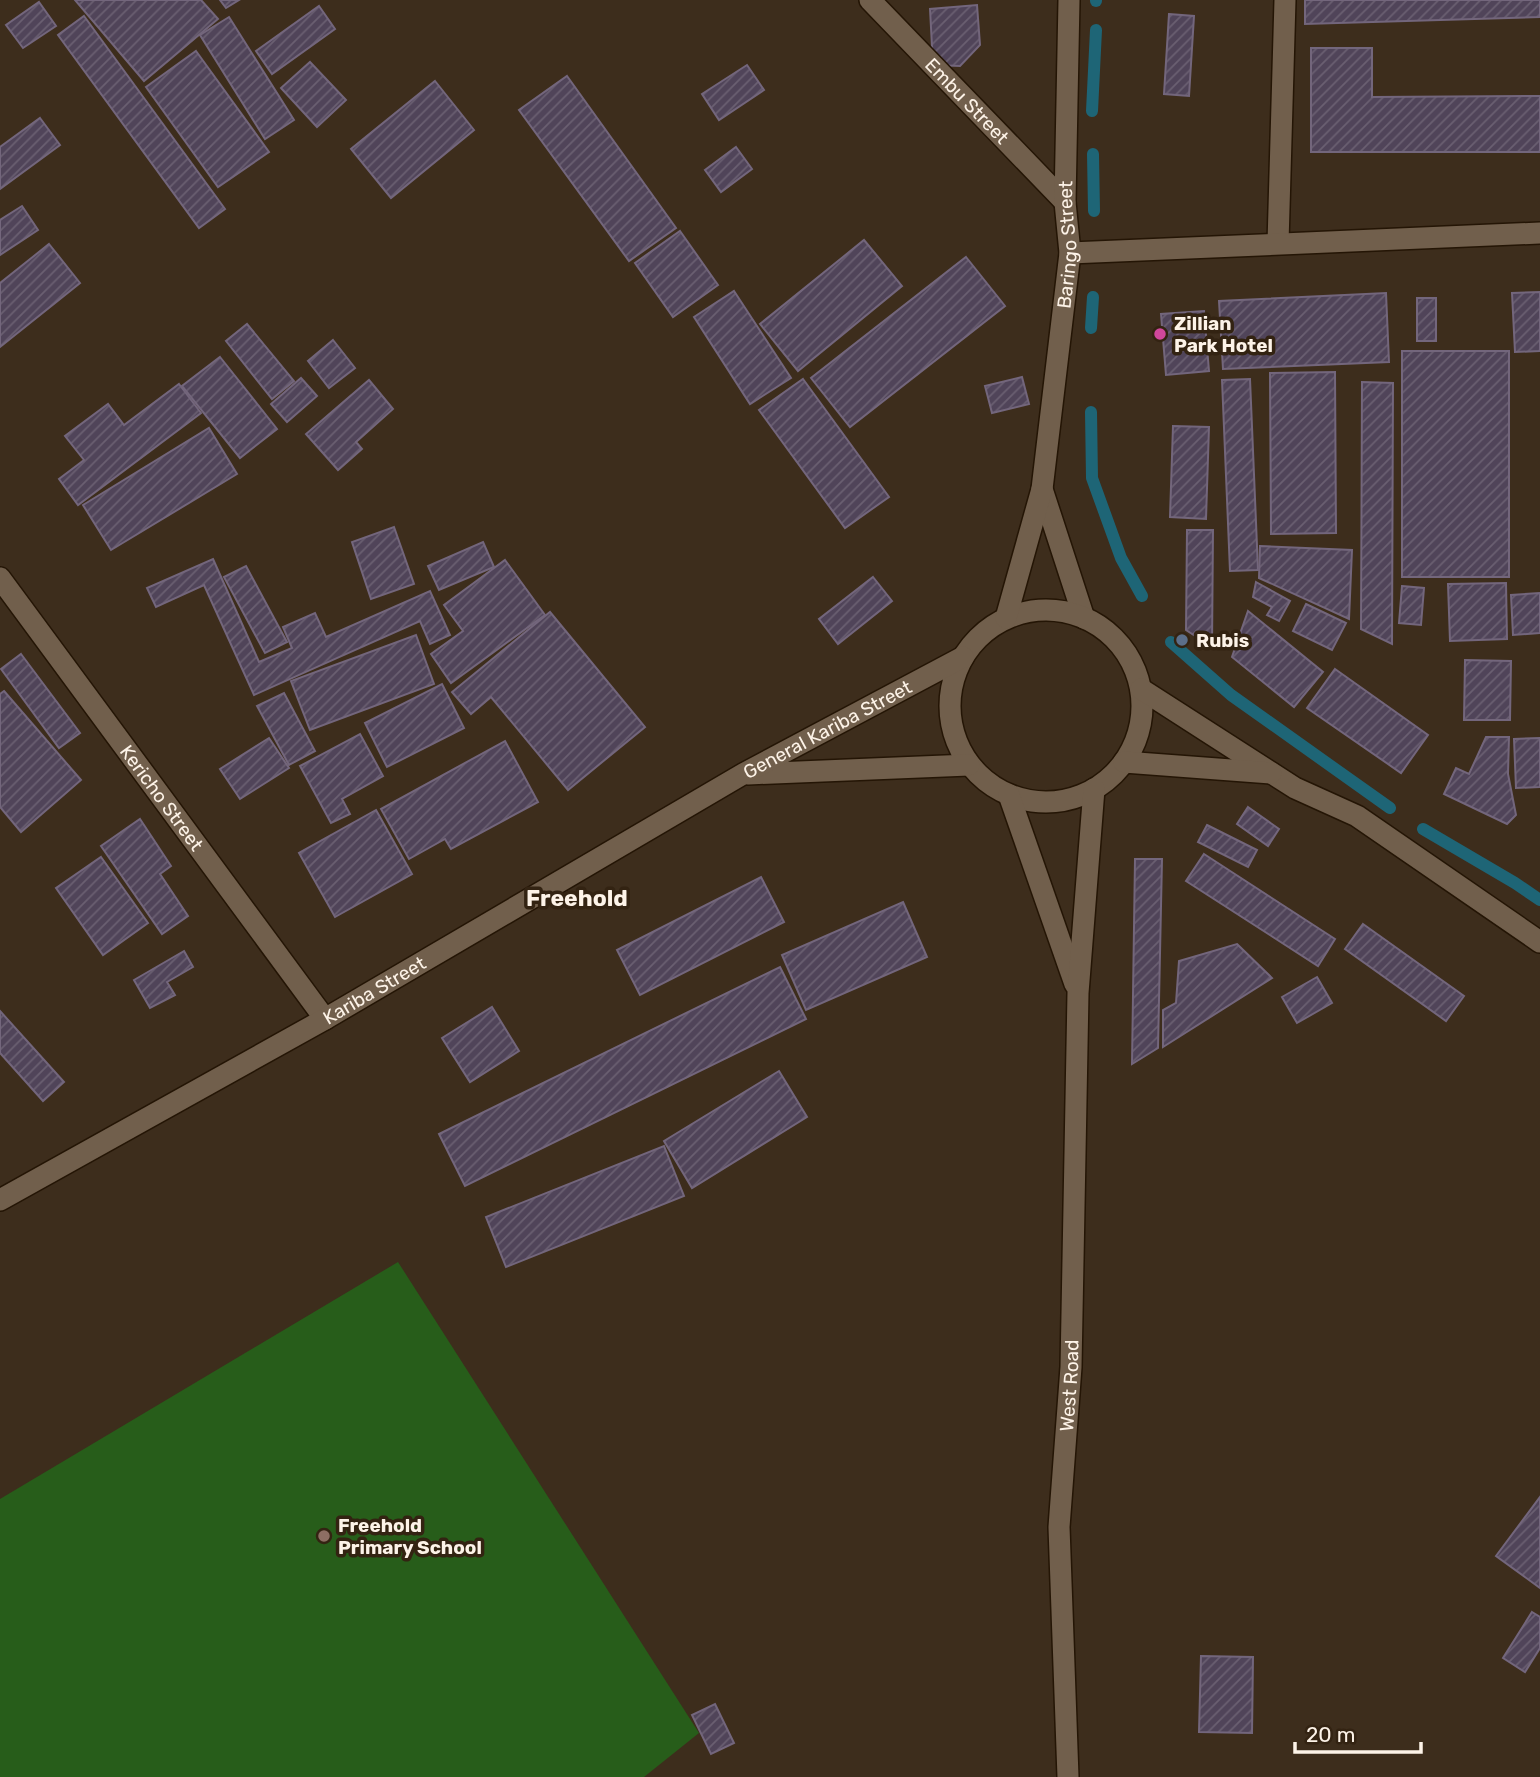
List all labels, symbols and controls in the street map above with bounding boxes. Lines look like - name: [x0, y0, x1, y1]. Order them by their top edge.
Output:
- street label: Embu Street: [920, 53, 1014, 149]
- street label: Baringo Street: [1053, 180, 1082, 310]
- place label: Zillian Park Hotel: [1174, 312, 1273, 357]
- marker: Zillian Park Hotel: [1152, 326, 1168, 342]
- place label: Rubis: [1196, 629, 1249, 652]
- marker: Rubis: [1174, 632, 1190, 648]
- street label: General Kariba Street: [739, 675, 916, 784]
- street label: Kericho Street: [115, 741, 209, 856]
- district label: Freehold: [526, 884, 628, 912]
- street label: Kariba Street: [319, 951, 430, 1030]
- street label: West Road: [1055, 1339, 1084, 1432]
- place label: Freehold Primary School: [338, 1514, 482, 1559]
- marker: Freehold Primary School: [316, 1528, 332, 1544]
- scale bar: [1295, 1710, 1421, 1754]
- text: 20 m: [1306, 1722, 1355, 1747]

